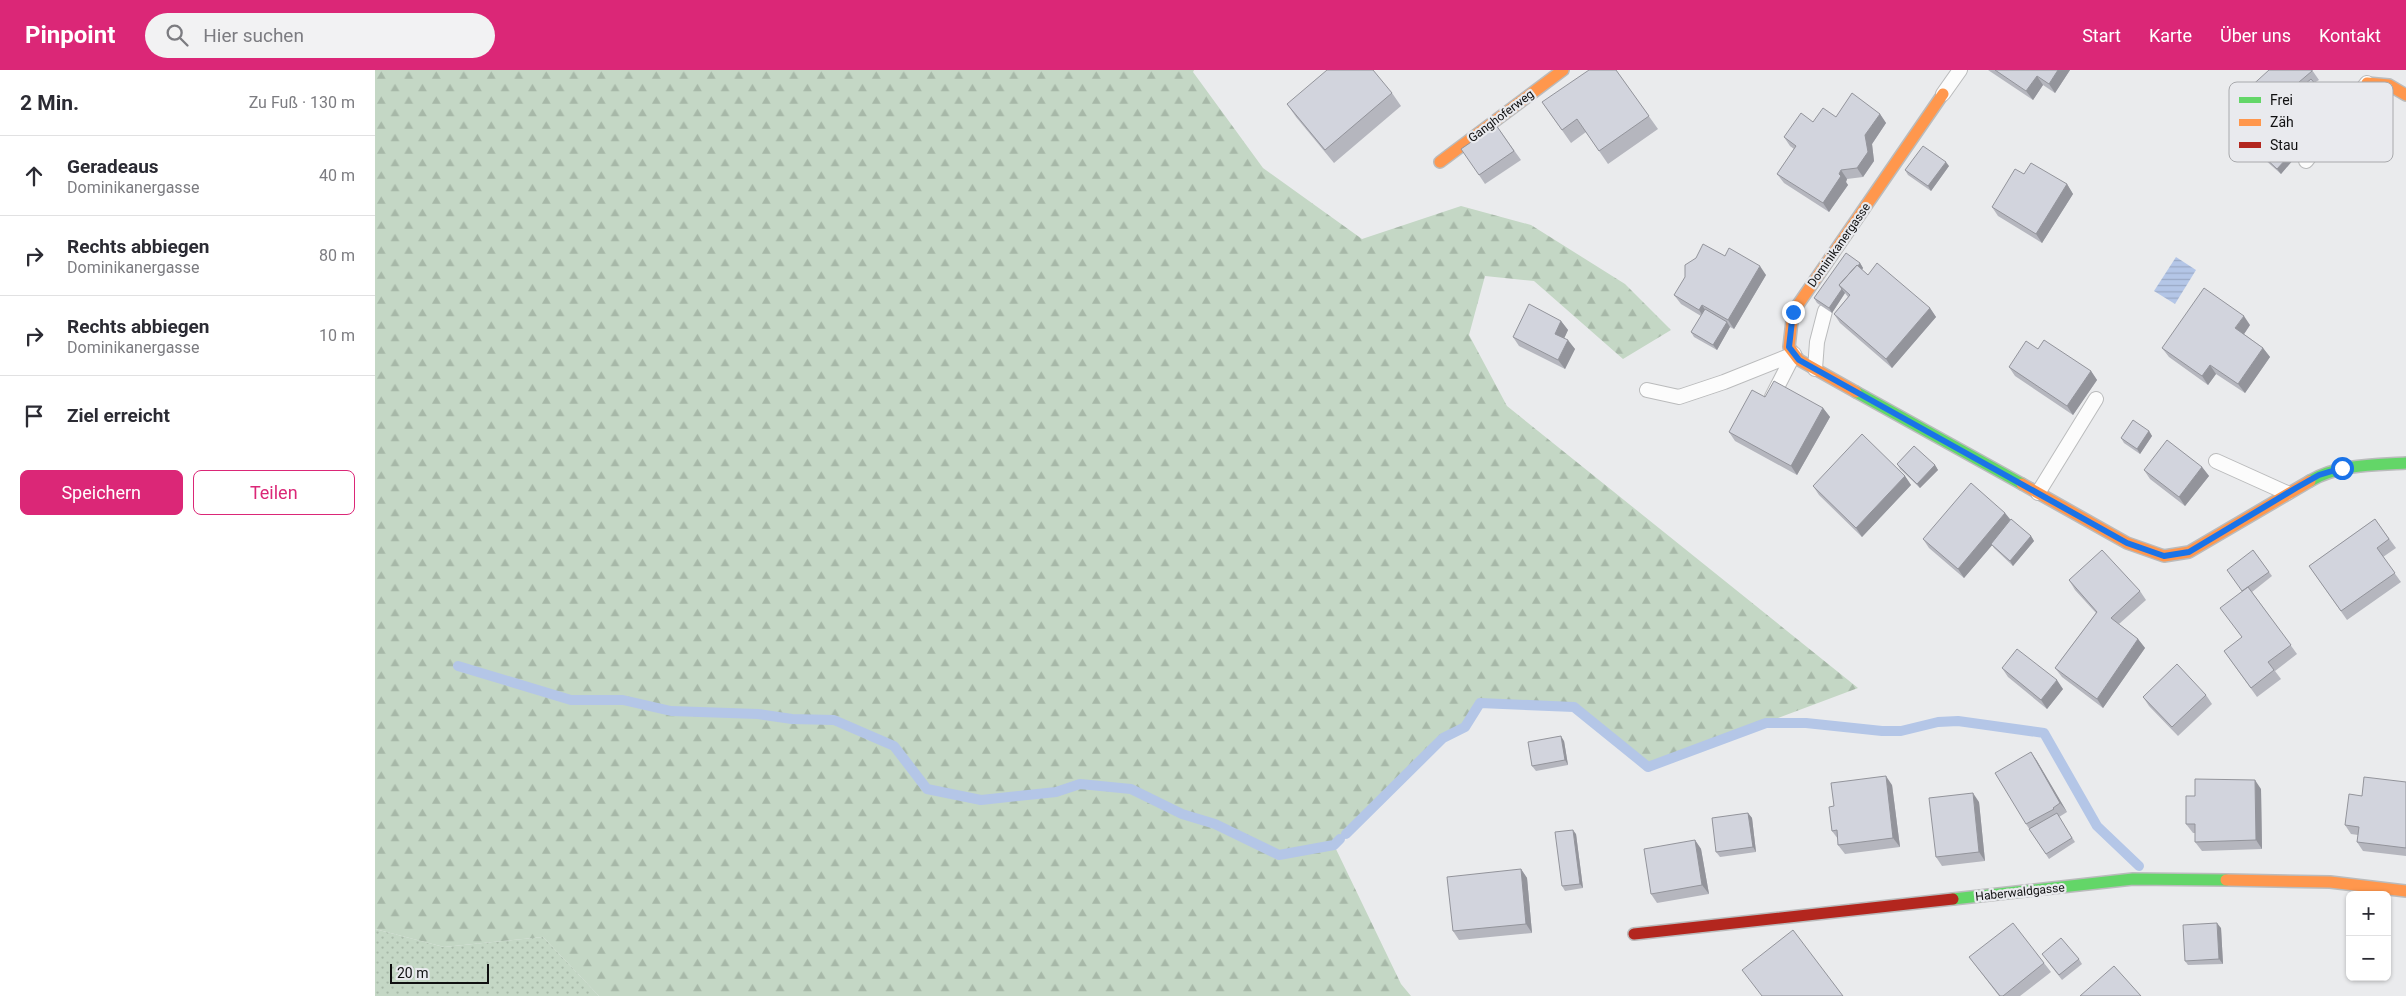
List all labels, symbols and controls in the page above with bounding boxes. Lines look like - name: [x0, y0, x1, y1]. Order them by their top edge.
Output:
- search box: [145, 13, 495, 58]
- text: Pinpoint: [25, 21, 115, 49]
- icon: search: [163, 21, 191, 49]
- text: Hier suchen: [203, 24, 304, 47]
- text: Start: [2082, 25, 2121, 46]
- text: Karte: [2149, 25, 2192, 46]
- text: Über uns: [2220, 25, 2291, 46]
- text: Kontakt: [2319, 25, 2381, 46]
- legend: [2229, 82, 2393, 162]
- street label: Ganghoferweg: [1466, 87, 1536, 145]
- text: 2 Min.: [20, 91, 79, 115]
- text: Frei: [2270, 92, 2293, 108]
- text: Zu Fuß · 130 m: [249, 93, 355, 112]
- text: Zäh: [2270, 114, 2294, 130]
- text: Stau: [2270, 137, 2298, 153]
- text: Geradeaus: [67, 155, 159, 178]
- icon: ahead: [20, 162, 48, 190]
- text: 40 m: [319, 166, 355, 185]
- text: Dominikanergasse: [67, 178, 199, 197]
- street label: Dominikanergasse: [1805, 200, 1873, 290]
- text: Rechts abbiegen: [67, 235, 209, 258]
- icon: right: [20, 242, 48, 270]
- text: 80 m: [319, 246, 355, 265]
- text: Dominikanergasse: [67, 258, 199, 277]
- route end: [1782, 301, 1805, 324]
- text: Rechts abbiegen: [67, 315, 209, 338]
- icon: right: [20, 322, 48, 350]
- text: 10 m: [319, 326, 355, 345]
- text: Dominikanergasse: [67, 338, 199, 357]
- icon: arrive: [20, 402, 48, 430]
- text: Ziel erreicht: [67, 404, 170, 427]
- route start: [2331, 457, 2354, 480]
- button: Speichern: [20, 470, 183, 515]
- button: Teilen: [193, 470, 355, 515]
- street label: Haberwaldgasse: [1975, 880, 2065, 904]
- map controls: [2346, 891, 2391, 981]
- button: +: [2346, 891, 2391, 936]
- button: −: [2346, 936, 2391, 981]
- scale bar: [390, 961, 489, 984]
- text: 20 m: [397, 965, 429, 981]

